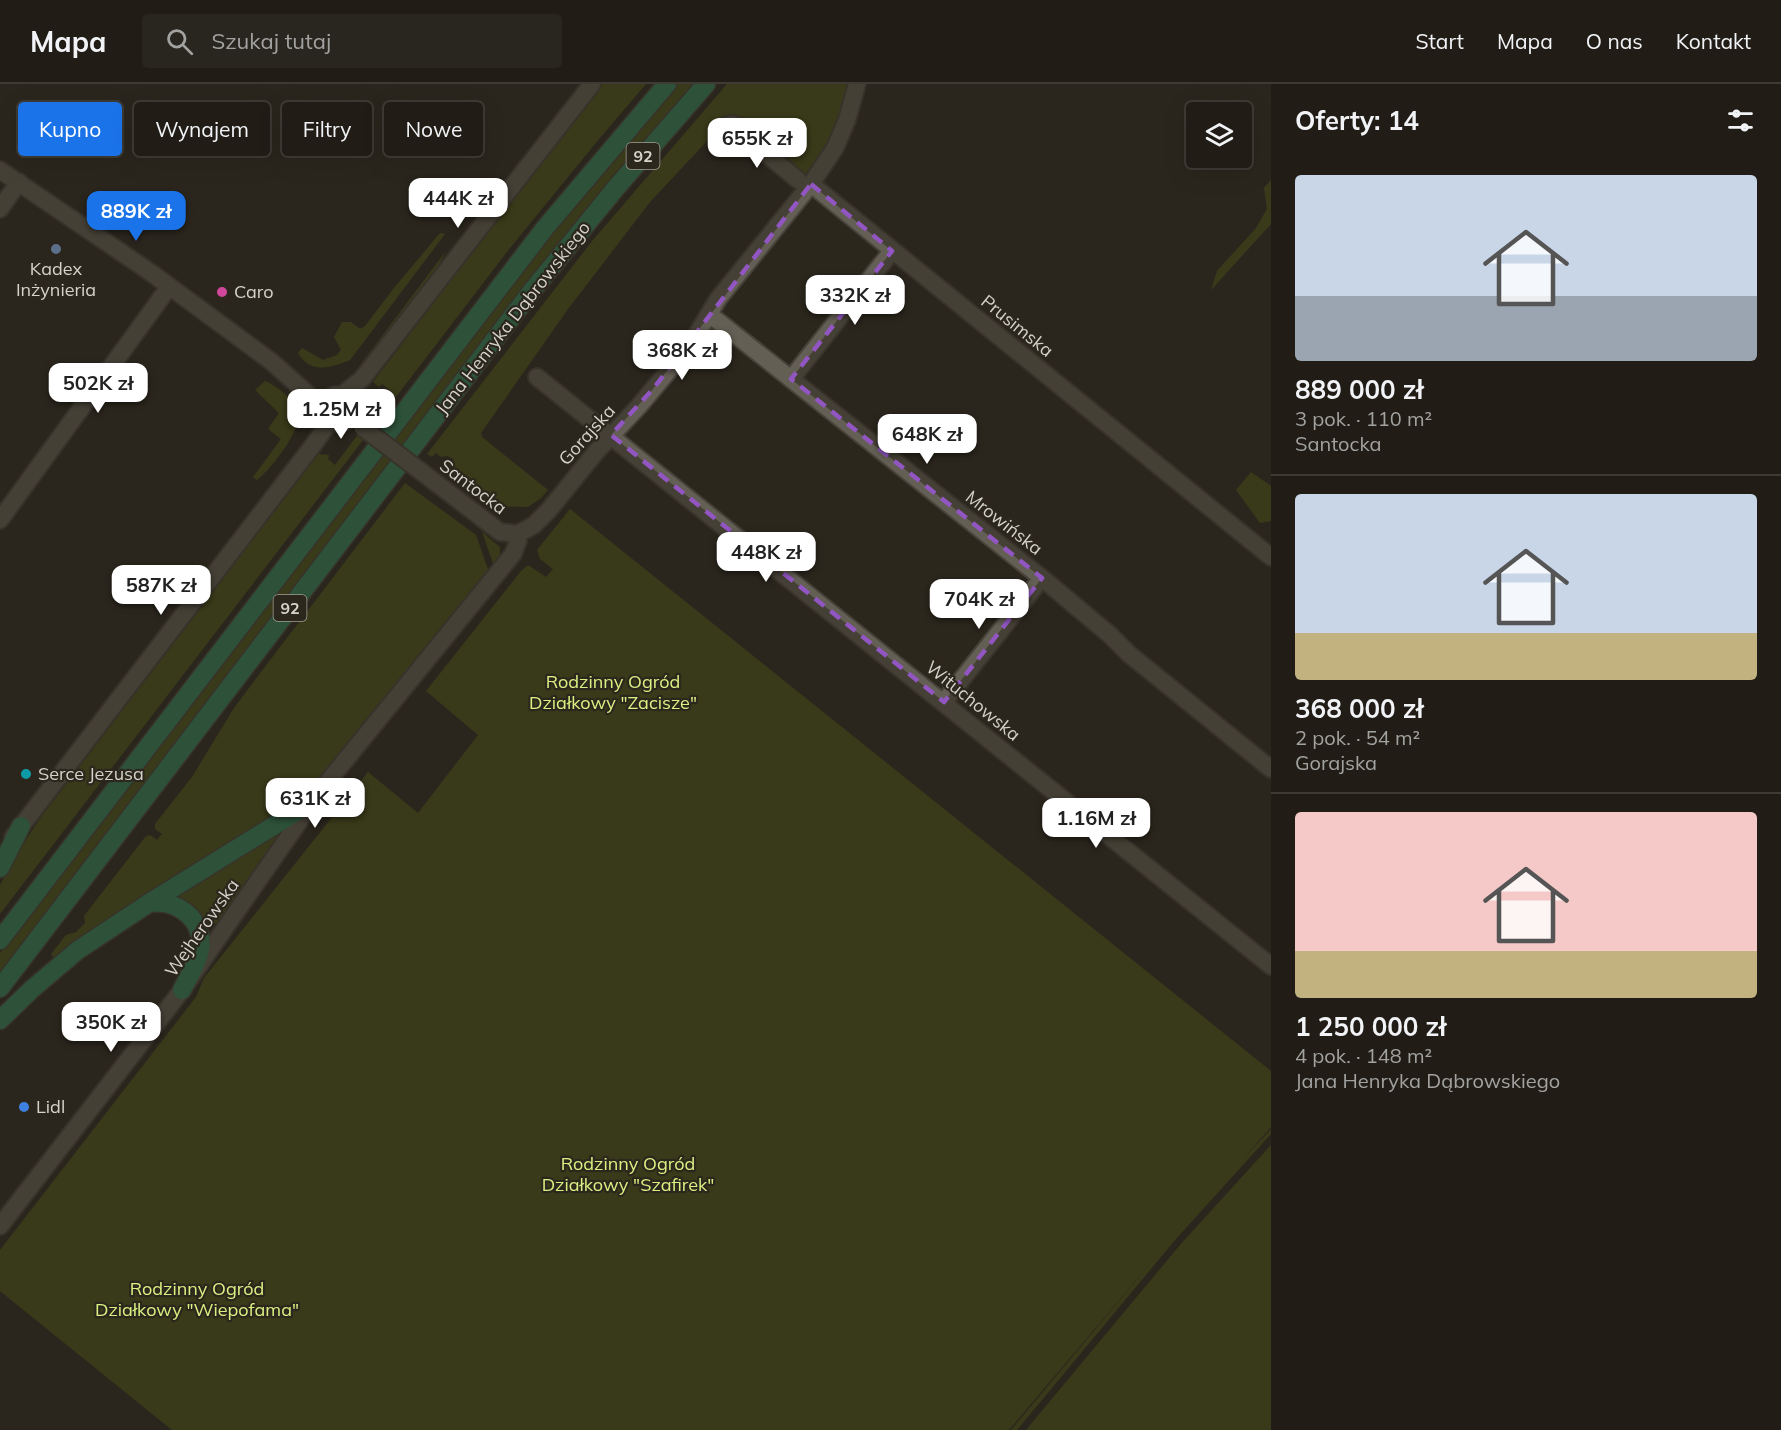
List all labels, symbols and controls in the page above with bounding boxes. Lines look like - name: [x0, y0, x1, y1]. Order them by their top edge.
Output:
- search box: [142, 14, 562, 68]
- text: Mapa: [30, 24, 106, 59]
- icon: search: [163, 25, 196, 58]
- text: Szukaj tutaj: [211, 27, 331, 55]
- text: Start: [1415, 28, 1464, 54]
- text: Mapa: [1497, 28, 1553, 54]
- text: O nas: [1586, 28, 1643, 54]
- text: Kontakt: [1676, 28, 1751, 54]
- chip: Kupno: [18, 102, 122, 156]
- chip: Wynajem: [134, 102, 270, 156]
- chip: Filtry: [282, 102, 372, 156]
- chip: Nowe: [384, 102, 483, 156]
- map controls: [1186, 102, 1252, 168]
- button: layers: [1186, 102, 1252, 168]
- text: Oferty: 14: [1295, 104, 1419, 137]
- icon: filters: [1724, 104, 1757, 137]
- pin: 655K zł: [702, 118, 812, 169]
- text: 655K zł: [722, 125, 792, 150]
- road number: 92: [626, 143, 660, 169]
- pin: 444K zł: [403, 178, 513, 229]
- text: 444K zł: [423, 185, 493, 210]
- pin: 889K zł: [81, 191, 191, 242]
- text: 889K zł: [101, 198, 171, 223]
- icon: home: [1472, 214, 1580, 322]
- street label: Jana Henryka Dąbrowskiego: [430, 217, 595, 419]
- marker: Kadex Inżynieria: [49, 242, 63, 256]
- place label: Kadex Inżynieria: [16, 257, 96, 301]
- pin: 332K zł: [800, 275, 910, 326]
- place label: Caro: [234, 280, 274, 303]
- text: 332K zł: [820, 282, 890, 307]
- marker: Caro: [215, 285, 229, 299]
- street label: Prusimska: [977, 289, 1058, 362]
- pin: 368K zł: [627, 330, 737, 381]
- text: 368K zł: [647, 337, 717, 362]
- pin: 502K zł: [43, 363, 153, 414]
- text: 502K zł: [63, 370, 133, 395]
- text: 889 000 zł: [1295, 373, 1423, 406]
- pin: 1.25M zł: [279, 389, 403, 440]
- text: 1.25M zł: [301, 396, 381, 421]
- street label: Gorajska: [553, 400, 620, 470]
- text: 3 pok. · 110 m²: [1295, 406, 1432, 431]
- pin: 648K zł: [872, 414, 982, 465]
- text: 648K zł: [892, 421, 962, 446]
- text: Santocka: [1295, 431, 1382, 456]
- street label: Santocka: [435, 454, 511, 519]
- street label: Mrowińska: [961, 485, 1047, 560]
- pin: 448K zł: [711, 532, 821, 583]
- icon: home: [1472, 533, 1580, 641]
- text: 448K zł: [731, 539, 801, 564]
- pin: 587K zł: [106, 565, 216, 616]
- text: 587K zł: [126, 572, 196, 597]
- pin: 704K zł: [924, 579, 1034, 630]
- text: 704K zł: [944, 586, 1014, 611]
- road number: 92: [274, 595, 306, 621]
- street label: Wituchowska: [921, 655, 1025, 746]
- park label: Rodzinny Ogród Działkowy "Zacisze": [529, 670, 697, 714]
- text: 368 000 zł: [1295, 692, 1423, 725]
- text: 2 pok. · 54 m²: [1295, 725, 1420, 750]
- text: Gorajska: [1295, 750, 1377, 775]
- place label: Serce Jezusa: [38, 762, 144, 785]
- marker: Serce Jezusa: [19, 767, 33, 781]
- pin: 631K zł: [260, 778, 370, 829]
- text: 631K zł: [280, 785, 350, 810]
- pin: 1.16M zł: [1034, 798, 1158, 849]
- text: 1.16M zł: [1056, 805, 1136, 830]
- icon: home: [1472, 851, 1580, 959]
- street label: Wejherowska: [159, 874, 244, 981]
- pin: 350K zł: [56, 1002, 166, 1053]
- text: 350K zł: [76, 1009, 146, 1034]
- text: 1 250 000 zł: [1295, 1010, 1446, 1043]
- text: 4 pok. · 148 m²: [1295, 1043, 1432, 1068]
- text: Jana Henryka Dąbrowskiego: [1295, 1068, 1560, 1093]
- place label: Lidl: [36, 1095, 65, 1118]
- marker: Lidl: [17, 1100, 31, 1114]
- park label: Rodzinny Ogród Działkowy "Szafirek": [542, 1152, 714, 1196]
- park label: Rodzinny Ogród Działkowy "Wiepofama": [95, 1277, 299, 1321]

